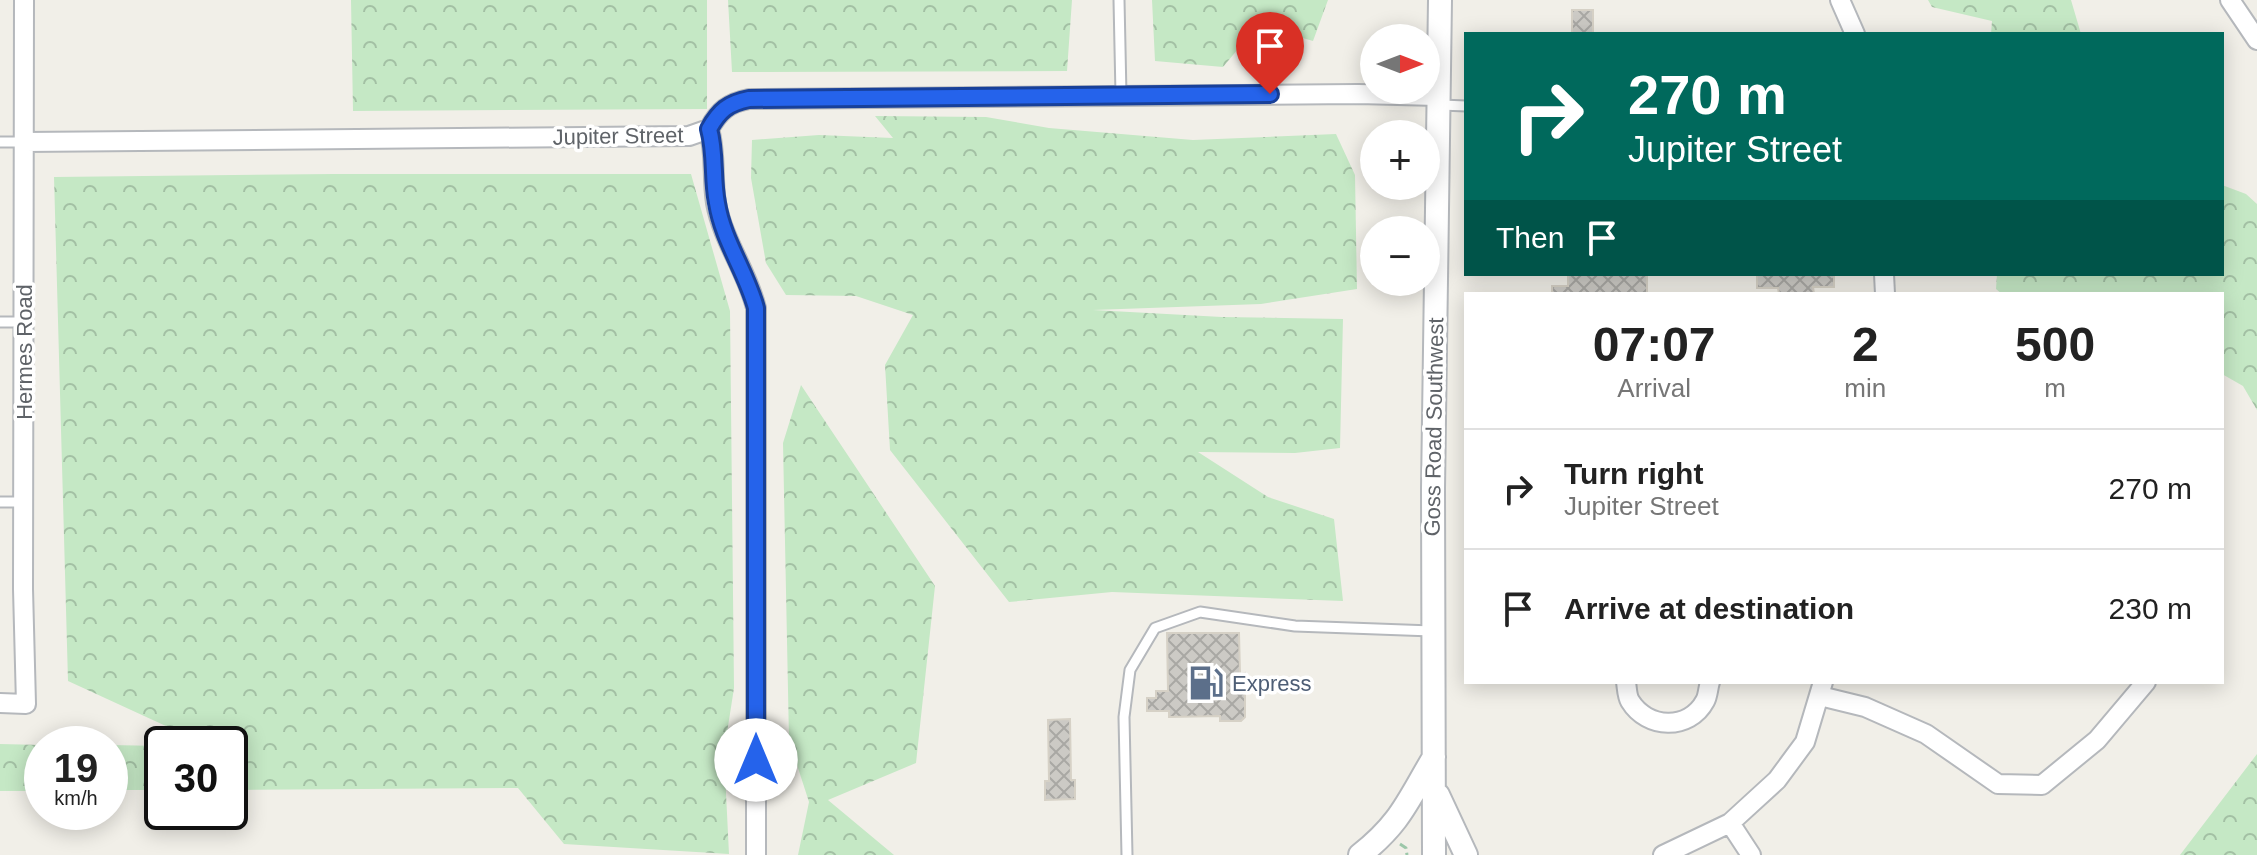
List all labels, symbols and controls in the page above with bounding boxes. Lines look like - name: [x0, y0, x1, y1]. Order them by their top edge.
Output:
- pin: [1236, 12, 1304, 94]
- icon: arrive: [1248, 24, 1292, 68]
- north arrow: [1360, 24, 1440, 104]
- map controls: [1360, 24, 1440, 296]
- text: 270 m: [1628, 63, 1787, 126]
- icon: right: [1496, 64, 1600, 168]
- button: +: [1360, 120, 1440, 200]
- street label: Jupiter Street: [552, 122, 684, 150]
- text: Jupiter Street: [1628, 129, 1842, 170]
- button: −: [1360, 216, 1440, 296]
- icon: arrive: [1580, 216, 1624, 260]
- text: Then: [1496, 221, 1564, 254]
- street label: Hermes Road: [12, 284, 37, 420]
- street label: Goss Road Southwest: [1420, 317, 1448, 537]
- text: 07:07: [1593, 318, 1716, 371]
- text: 2: [1852, 318, 1879, 371]
- text: 500: [2015, 318, 2095, 371]
- text: Arrival: [1617, 373, 1691, 403]
- text: min: [1844, 373, 1886, 403]
- text: m: [2044, 373, 2066, 403]
- text: Turn right: [1564, 457, 1703, 490]
- icon: right: [1496, 467, 1540, 511]
- text: 270 m: [2109, 472, 2192, 505]
- text: Jupiter Street: [1564, 491, 1719, 521]
- icon: arrive: [1496, 587, 1540, 631]
- text: Arrive at destination: [1564, 592, 1854, 625]
- text: 230 m: [2109, 592, 2192, 625]
- fuel station icon: Express: [1187, 664, 1225, 702]
- place label: Express: [1232, 671, 1311, 696]
- position arrow: [714, 718, 798, 802]
- speed limit sign: 30: [144, 726, 248, 830]
- text: 19: [54, 746, 98, 790]
- text: km/h: [54, 787, 98, 809]

